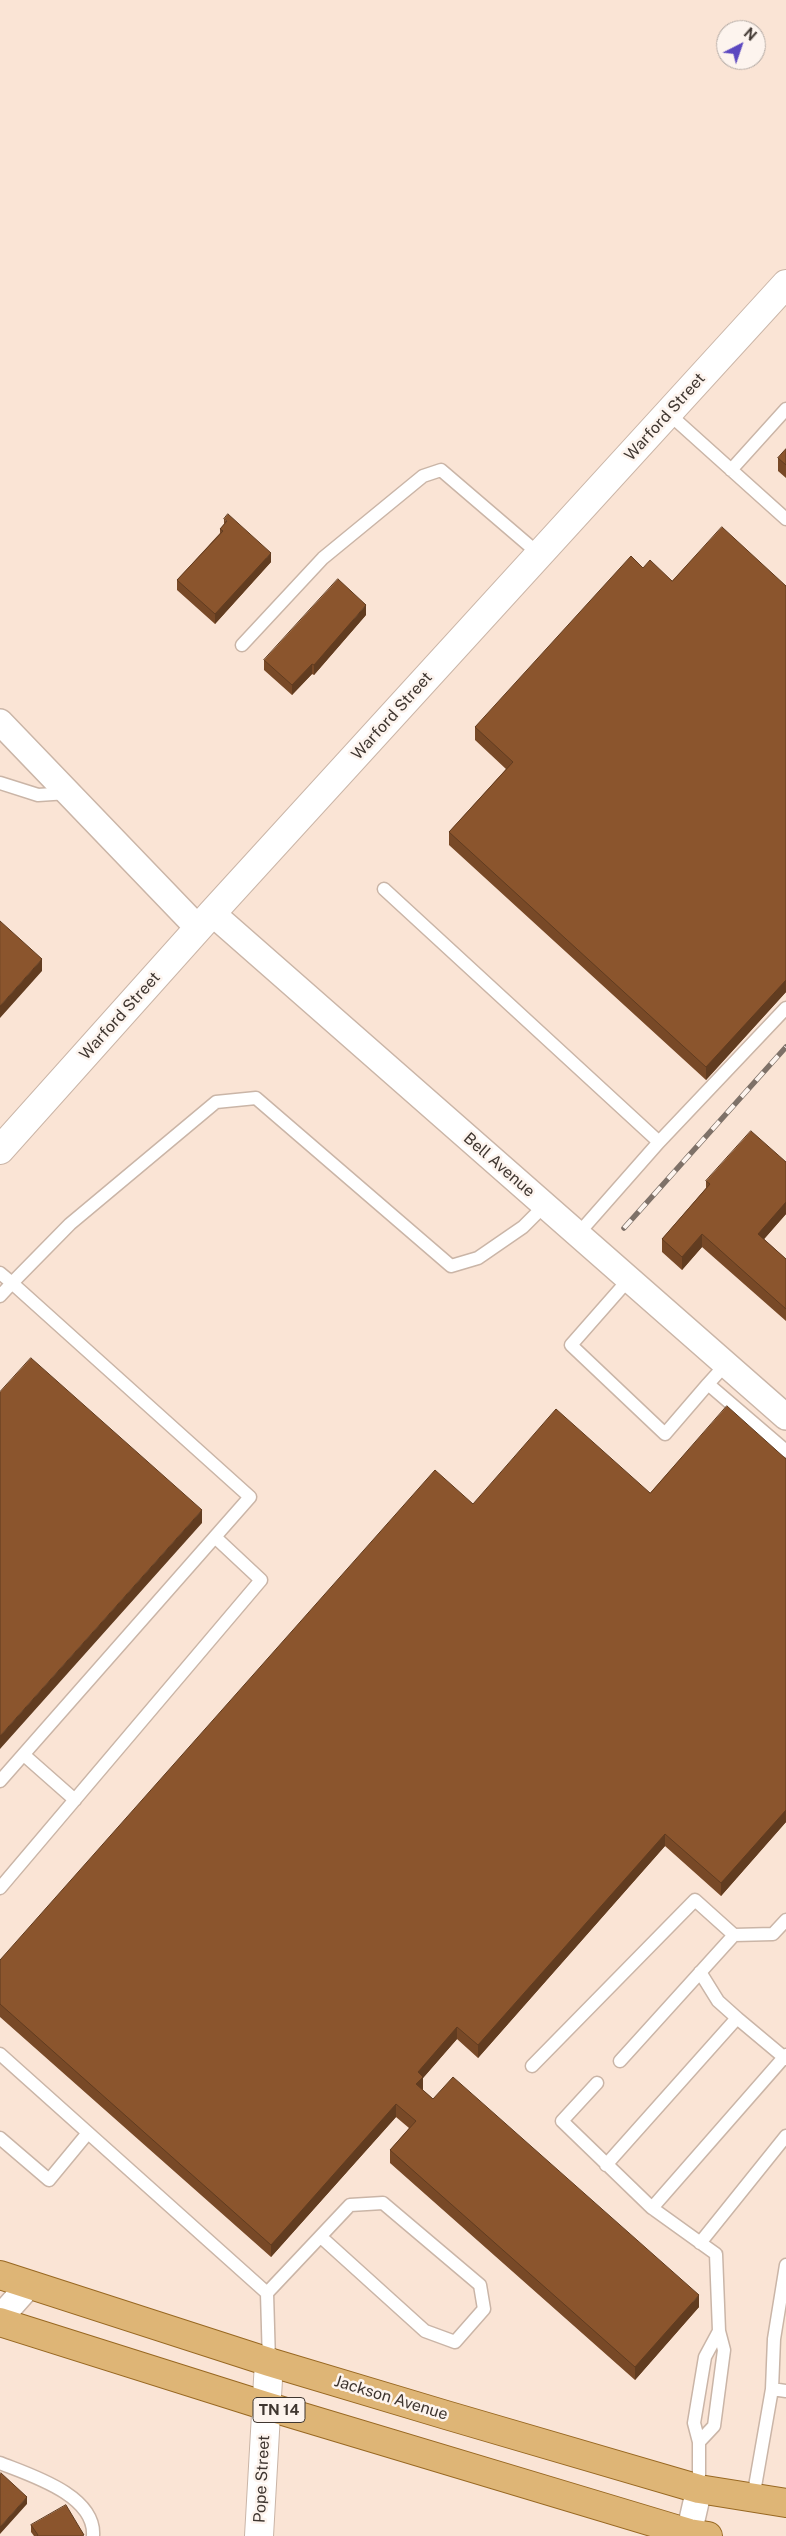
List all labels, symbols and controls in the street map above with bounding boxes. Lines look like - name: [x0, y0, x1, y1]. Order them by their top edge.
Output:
- north arrow: [716, 20, 766, 70]
- text: N: [741, 25, 760, 44]
- street label: Warford Street: [621, 369, 709, 465]
- street label: Warford Street: [348, 668, 436, 764]
- street label: Warford Street: [76, 968, 164, 1064]
- street label: Bell Avenue: [459, 1129, 539, 1201]
- street label: Jackson Avenue: [332, 2372, 450, 2424]
- road number: TN 14: [253, 2398, 305, 2422]
- street label: Pope Street: [250, 2434, 274, 2524]

